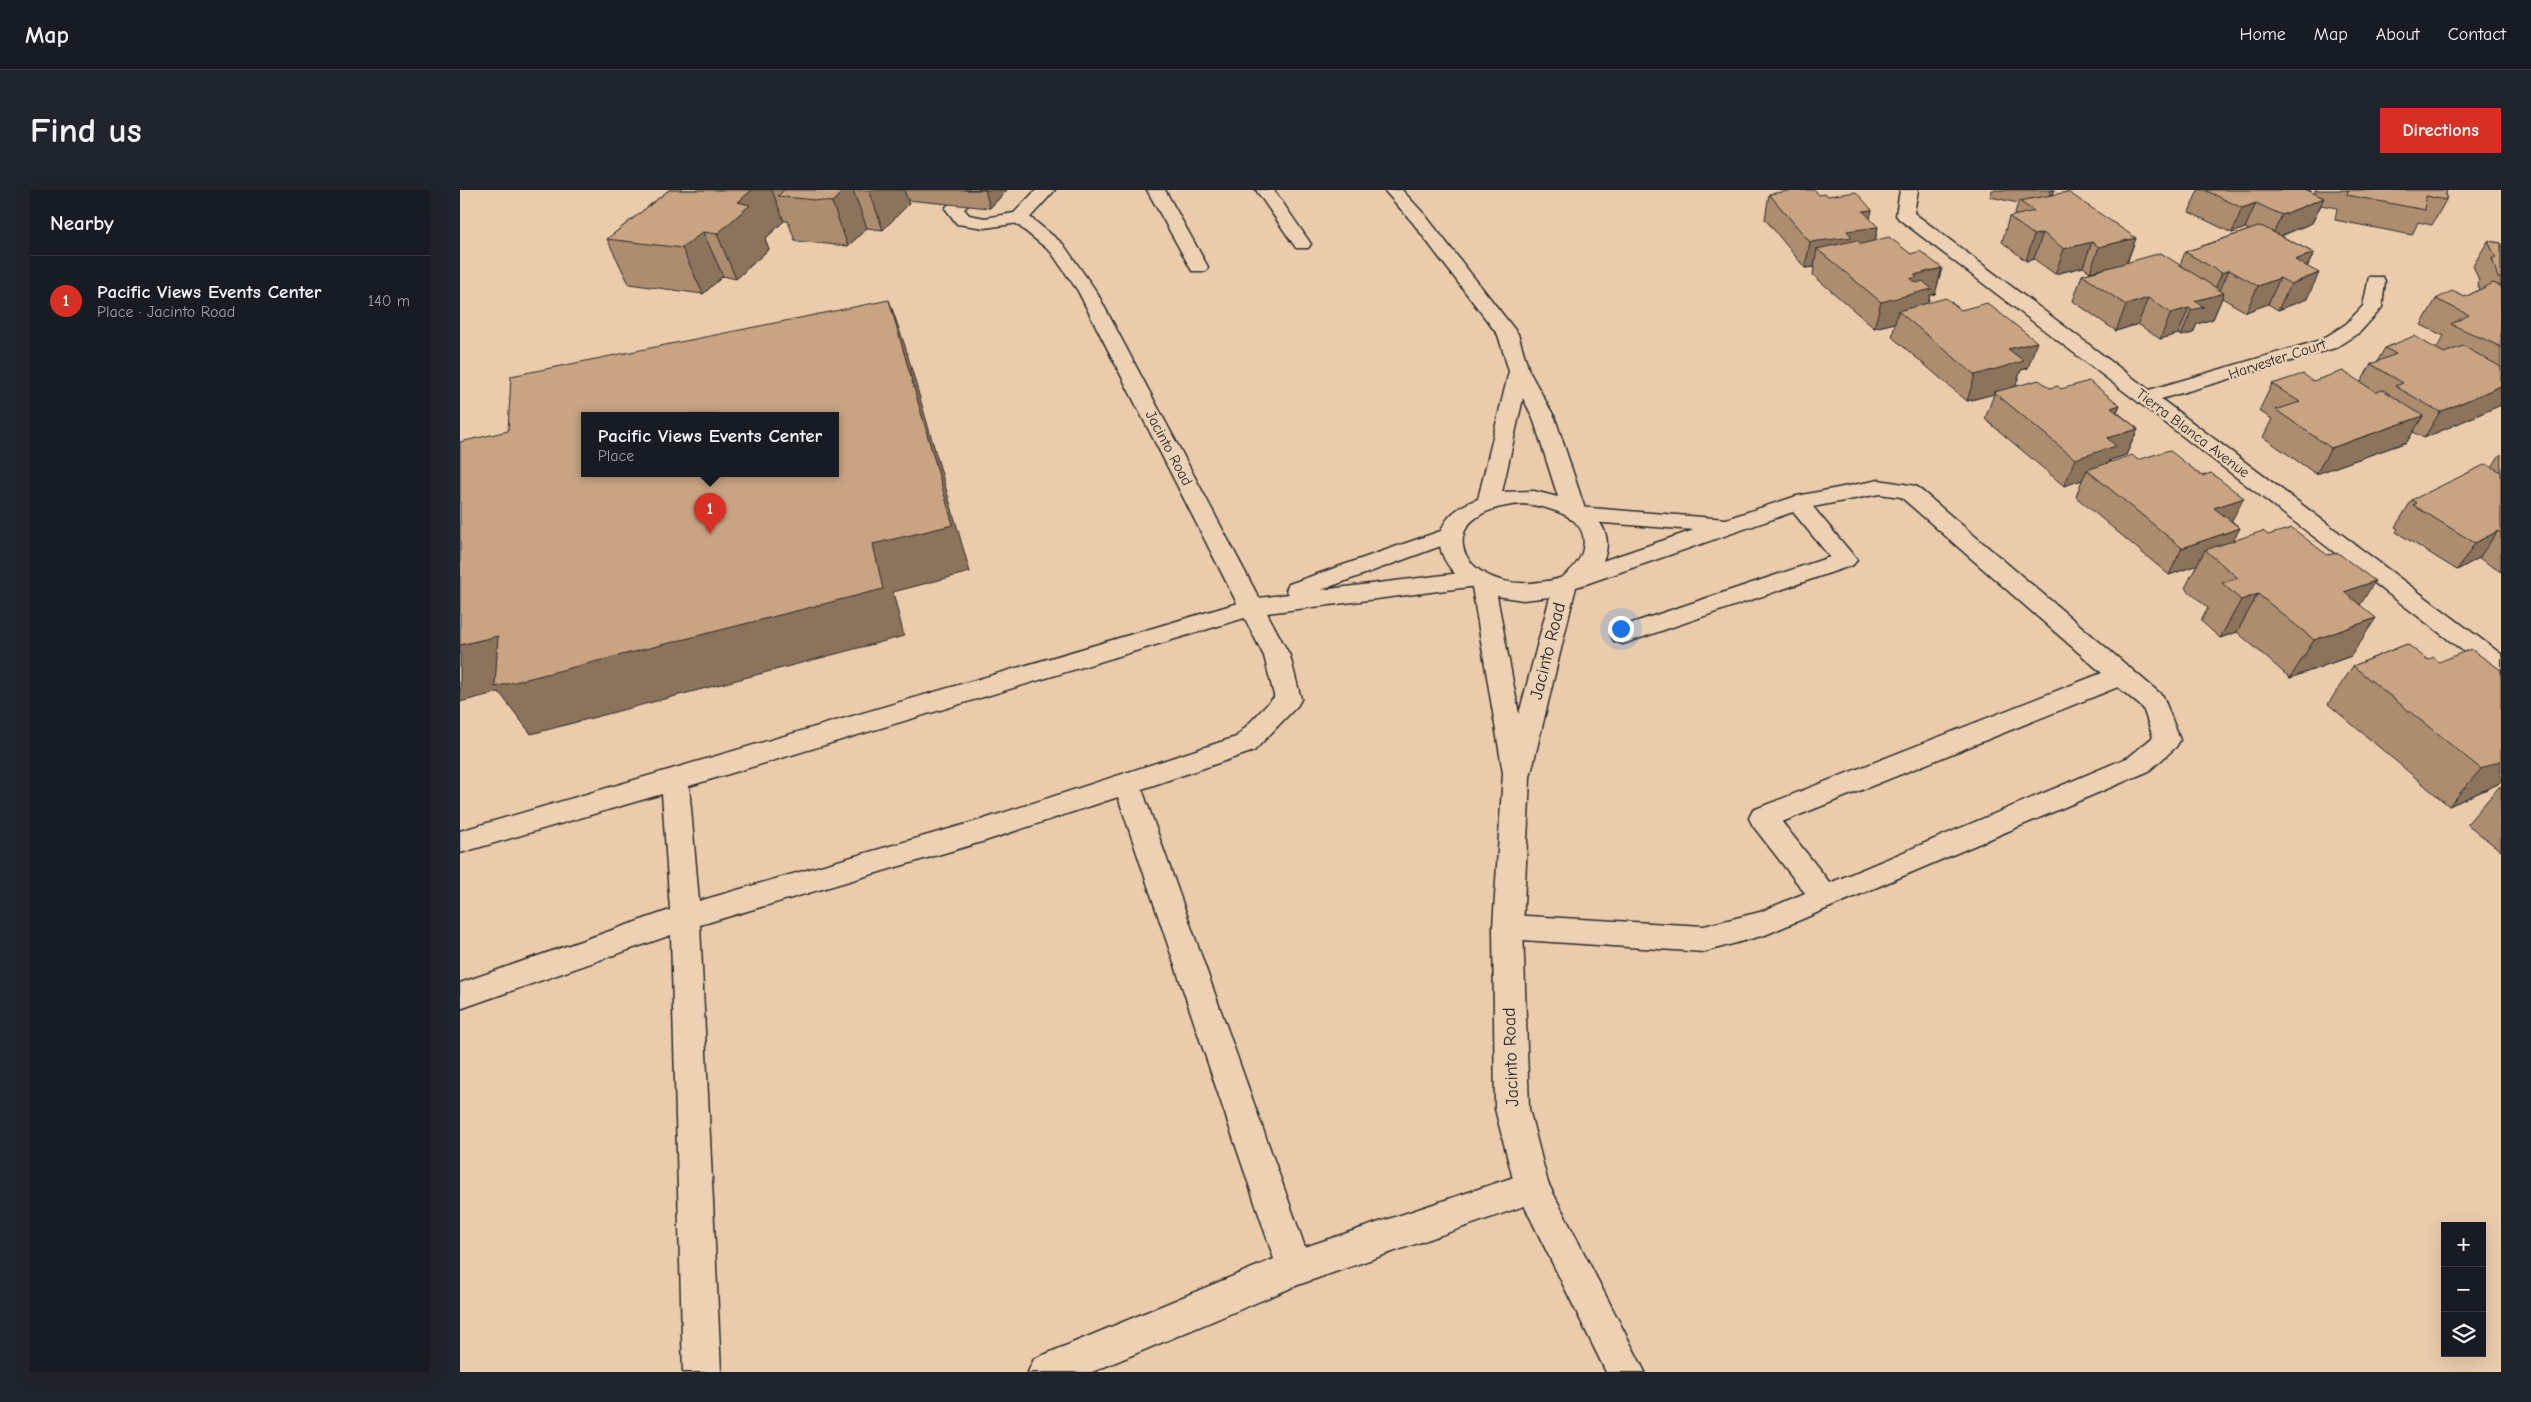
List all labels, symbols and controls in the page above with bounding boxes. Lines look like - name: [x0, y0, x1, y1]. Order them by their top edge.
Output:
- text: Map: [25, 21, 69, 49]
- text: Home: [2239, 24, 2286, 45]
- text: Map: [2314, 24, 2348, 45]
- text: About: [2376, 24, 2420, 45]
- text: Contact: [2448, 24, 2506, 45]
- button: Directions: [2380, 108, 2501, 153]
- text: Find us: [30, 110, 142, 151]
- text: Nearby: [50, 211, 114, 235]
- text: Pacific Views Events Center: [97, 281, 321, 303]
- text: 1: [63, 292, 69, 310]
- text: 140 m: [368, 292, 410, 310]
- text: Place · Jacinto Road: [97, 303, 235, 321]
- street label: Harvester Court: [2226, 335, 2329, 383]
- street label: Tierra Blanca Avenue: [2133, 384, 2254, 482]
- street label: Jacinto Road: [1142, 407, 1196, 489]
- popup: [581, 412, 839, 477]
- text: Pacific Views Events Center: [598, 425, 822, 447]
- text: Place: [598, 447, 634, 465]
- pin: 1: [694, 493, 726, 534]
- street label: Jacinto Road: [1526, 600, 1570, 702]
- your location: [1608, 616, 1634, 642]
- street label: Jacinto Road: [1499, 1007, 1523, 1107]
- map controls: [2441, 1222, 2486, 1357]
- button: +: [2441, 1222, 2486, 1267]
- button: −: [2441, 1267, 2486, 1312]
- button: layers: [2441, 1312, 2486, 1357]

